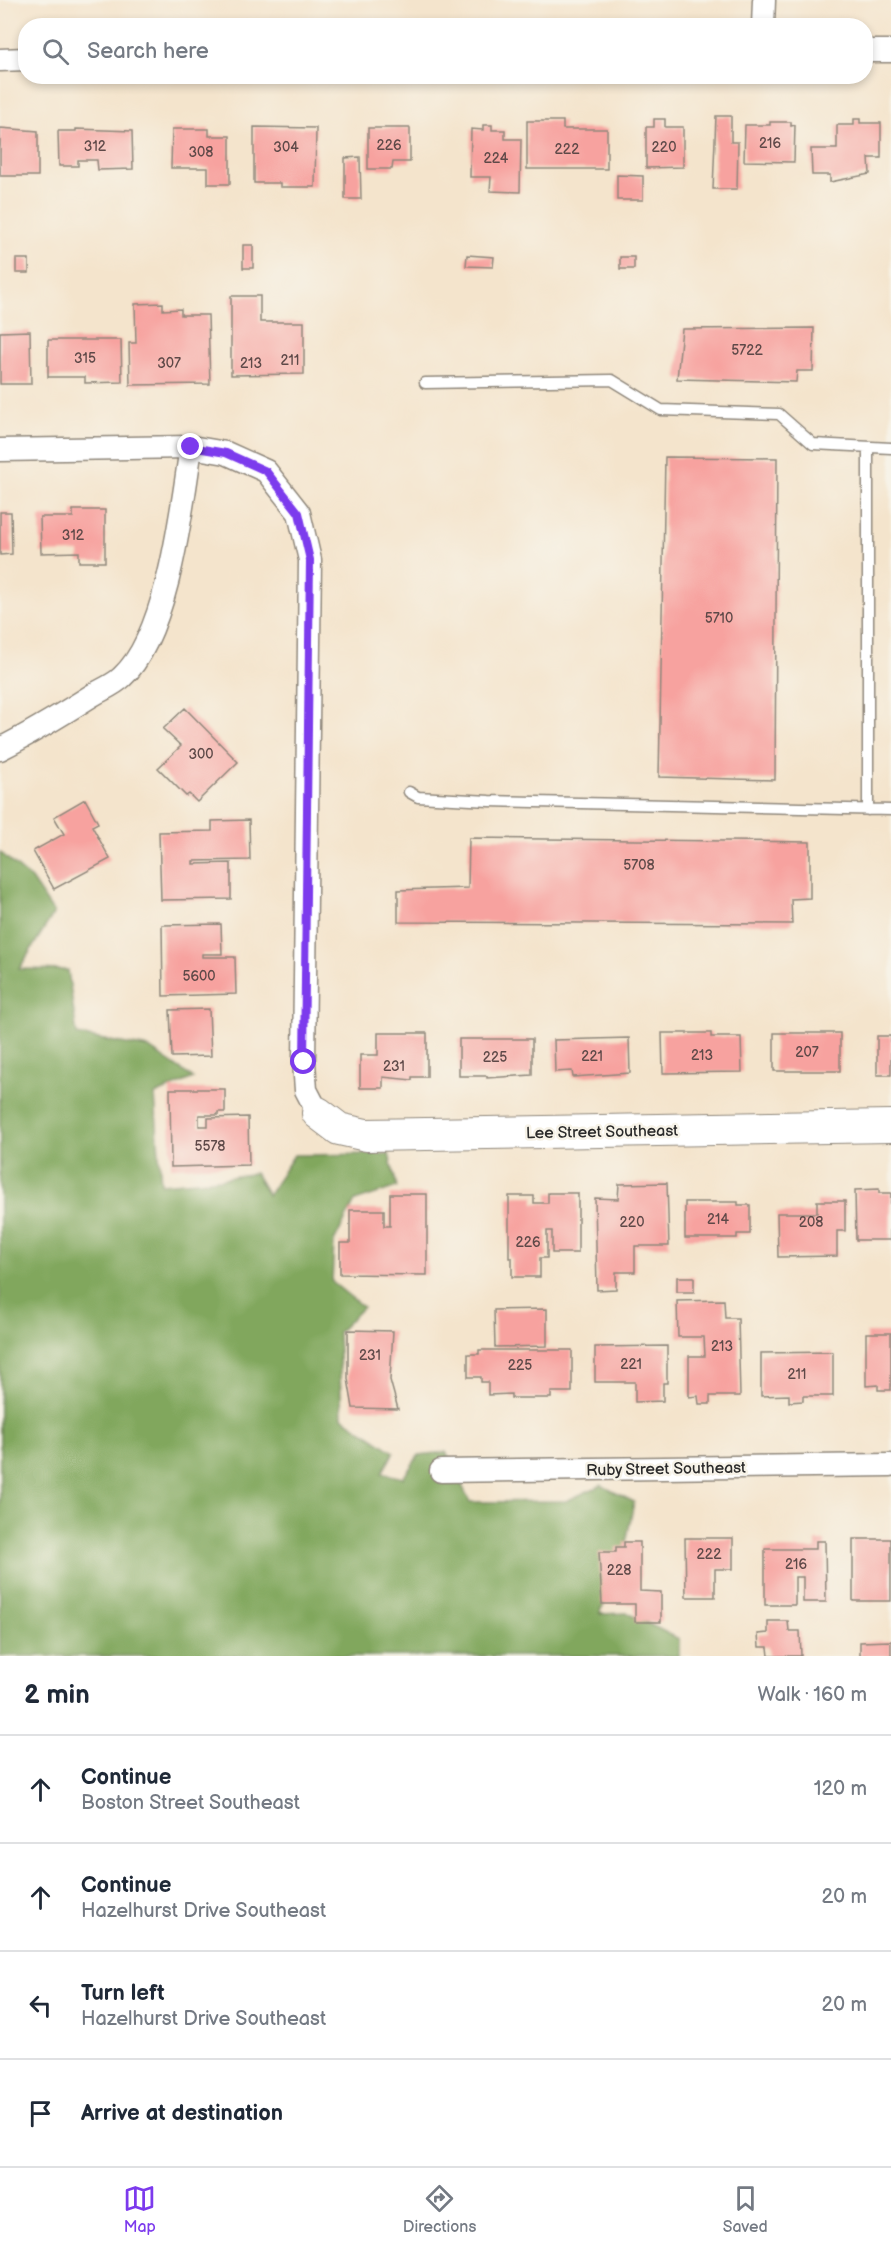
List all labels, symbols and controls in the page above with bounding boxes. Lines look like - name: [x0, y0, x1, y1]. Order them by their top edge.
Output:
- search box: [18, 18, 873, 84]
- icon: search: [39, 35, 72, 68]
- text: Search here: [87, 38, 209, 65]
- house number: 216: [759, 135, 781, 152]
- house number: 226: [376, 137, 402, 154]
- house number: 312: [84, 138, 107, 155]
- house number: 304: [273, 139, 299, 156]
- house number: 220: [652, 139, 676, 156]
- house number: 222: [555, 141, 580, 158]
- house number: 308: [188, 144, 214, 161]
- house number: 224: [484, 150, 509, 167]
- house number: 5722: [731, 342, 763, 359]
- house number: 315: [74, 350, 96, 367]
- house number: 211: [281, 352, 299, 369]
- house number: 307: [157, 355, 181, 372]
- house number: 213: [240, 355, 262, 372]
- route end: [177, 433, 203, 459]
- house number: 312: [62, 527, 85, 544]
- house number: 5710: [705, 610, 733, 627]
- house number: 300: [188, 746, 214, 763]
- house number: 5708: [623, 857, 655, 874]
- house number: 5600: [182, 968, 216, 985]
- house number: 207: [795, 1044, 819, 1061]
- house number: 213: [691, 1047, 713, 1064]
- route start: [290, 1048, 316, 1074]
- house number: 221: [581, 1048, 603, 1065]
- house number: 225: [483, 1049, 507, 1066]
- house number: 231: [383, 1058, 405, 1075]
- street label: Lee Street Southeast: [526, 1122, 678, 1143]
- house number: 5578: [194, 1138, 226, 1155]
- house number: 214: [707, 1211, 729, 1228]
- house number: 220: [620, 1214, 644, 1231]
- house number: 208: [799, 1214, 823, 1231]
- house number: 226: [515, 1234, 541, 1251]
- house number: 213: [711, 1338, 733, 1355]
- house number: 231: [359, 1347, 381, 1364]
- house number: 221: [620, 1356, 642, 1373]
- house number: 225: [508, 1357, 532, 1374]
- house number: 211: [788, 1366, 806, 1383]
- street label: Ruby Street Southeast: [586, 1459, 746, 1480]
- house number: 222: [697, 1546, 722, 1563]
- house number: 216: [785, 1556, 807, 1573]
- house number: 228: [607, 1562, 631, 1579]
- text: 2 min: [24, 1680, 90, 1711]
- text: Walk · 160 m: [758, 1683, 867, 1707]
- text: Continue: [81, 1764, 171, 1791]
- icon: ahead: [24, 1773, 57, 1806]
- text: 120 m: [814, 1777, 867, 1801]
- text: Boston Street Southeast: [81, 1791, 300, 1815]
- text: Continue: [81, 1872, 171, 1899]
- icon: ahead: [24, 1881, 57, 1914]
- text: 20 m: [822, 1885, 867, 1909]
- text: Hazelhurst Drive Southeast: [81, 1899, 326, 1923]
- text: Turn left: [81, 1980, 165, 2007]
- icon: left: [24, 1989, 57, 2022]
- text: 20 m: [822, 1993, 867, 2017]
- text: Hazelhurst Drive Southeast: [81, 2007, 326, 2031]
- icon: arrive: [24, 2097, 57, 2130]
- text: Arrive at destination: [81, 2100, 283, 2127]
- tab: Map: [123, 2182, 156, 2237]
- tab: Directions: [403, 2182, 476, 2237]
- tab: Saved: [723, 2182, 768, 2237]

